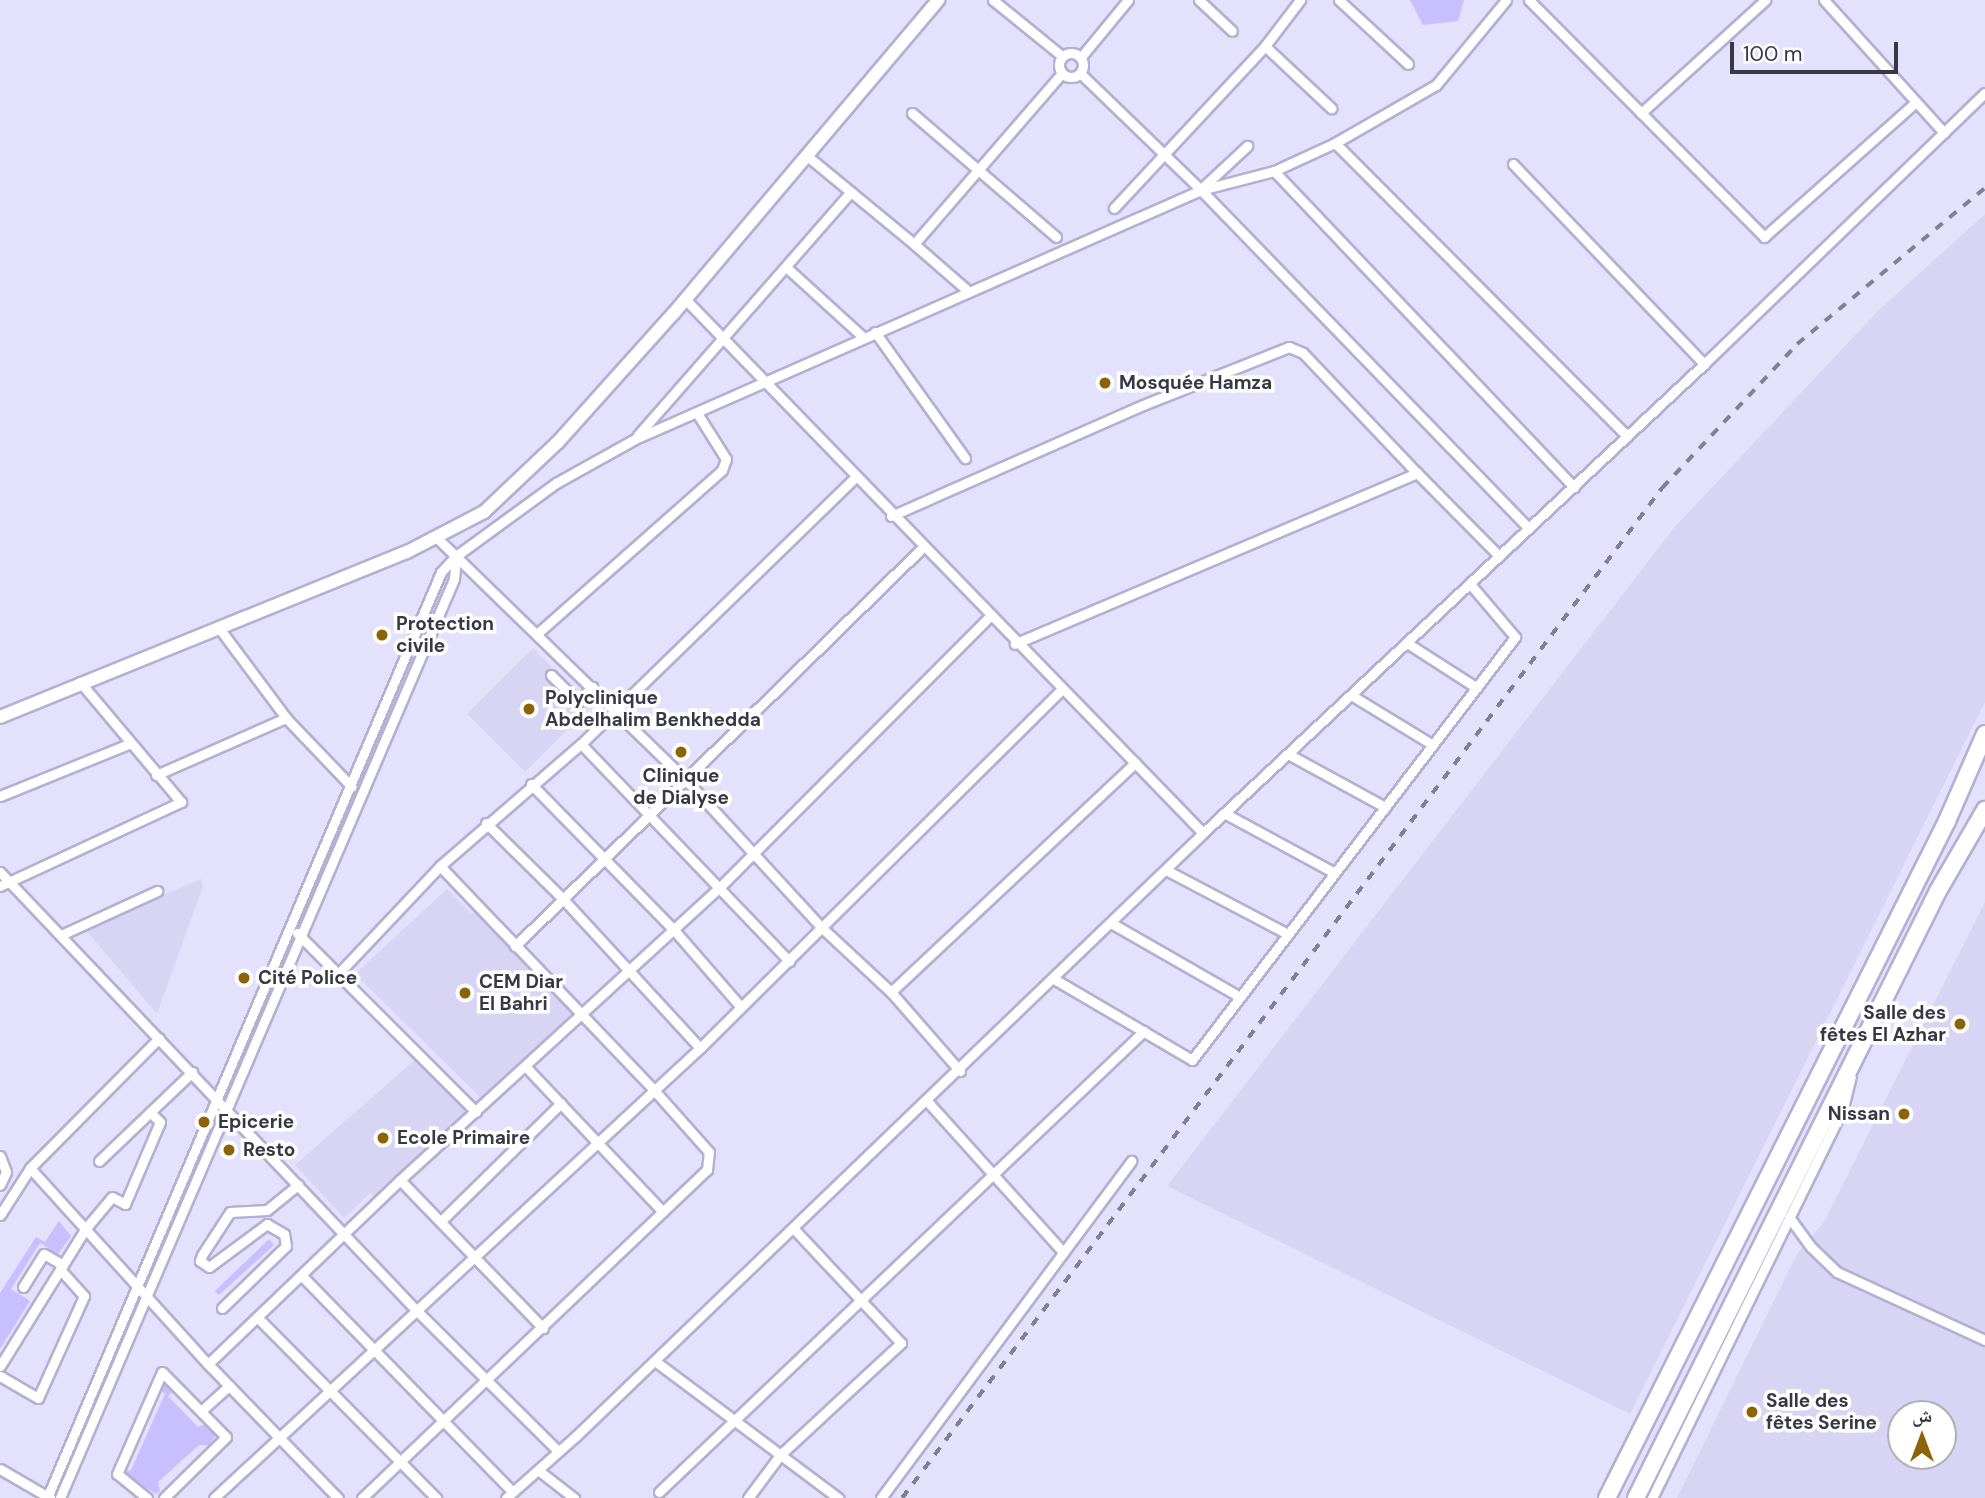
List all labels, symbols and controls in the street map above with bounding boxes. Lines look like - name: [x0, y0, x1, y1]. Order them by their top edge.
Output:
- scale bar: [1733, 28, 1901, 72]
- text: 100 m: [1743, 40, 1803, 68]
- place label: Mosquée Hamza: [1119, 372, 1272, 394]
- marker: Mosquée Hamza: [1097, 375, 1113, 391]
- place label: Protection civile: [396, 613, 494, 657]
- marker: Protection civile: [374, 627, 390, 643]
- place label: Polyclinique Abdelhalim Benkhedda: [545, 687, 761, 731]
- marker: Polyclinique Abdelhalim Benkhedda: [519, 699, 539, 719]
- marker: Clinique de Dialyse: [671, 742, 691, 762]
- place label: Clinique de Dialyse: [633, 765, 729, 809]
- place label: Cité Police: [258, 967, 357, 989]
- marker: Cité Police: [236, 970, 252, 986]
- place label: CEM Diar El Bahri: [479, 971, 563, 1015]
- marker: CEM Diar El Bahri: [457, 985, 473, 1001]
- place label: Salle des fêtes El Azhar: [1820, 1002, 1946, 1046]
- marker: Salle des fêtes El Azhar: [1952, 1016, 1968, 1032]
- place label: Nissan: [1828, 1103, 1890, 1125]
- marker: Nissan: [1896, 1106, 1912, 1122]
- place label: Epicerie: [218, 1111, 294, 1133]
- marker: Epicerie: [196, 1114, 212, 1130]
- place label: Ecole Primaire: [397, 1127, 530, 1149]
- marker: Ecole Primaire: [375, 1130, 391, 1146]
- place label: Resto: [243, 1139, 295, 1161]
- marker: Resto: [221, 1142, 237, 1158]
- place label: Salle des fêtes Serine: [1766, 1390, 1877, 1434]
- north arrow: [1887, 1400, 1957, 1470]
- text: ش: [1912, 1403, 1932, 1428]
- marker: Salle des fêtes Serine: [1744, 1404, 1760, 1420]

